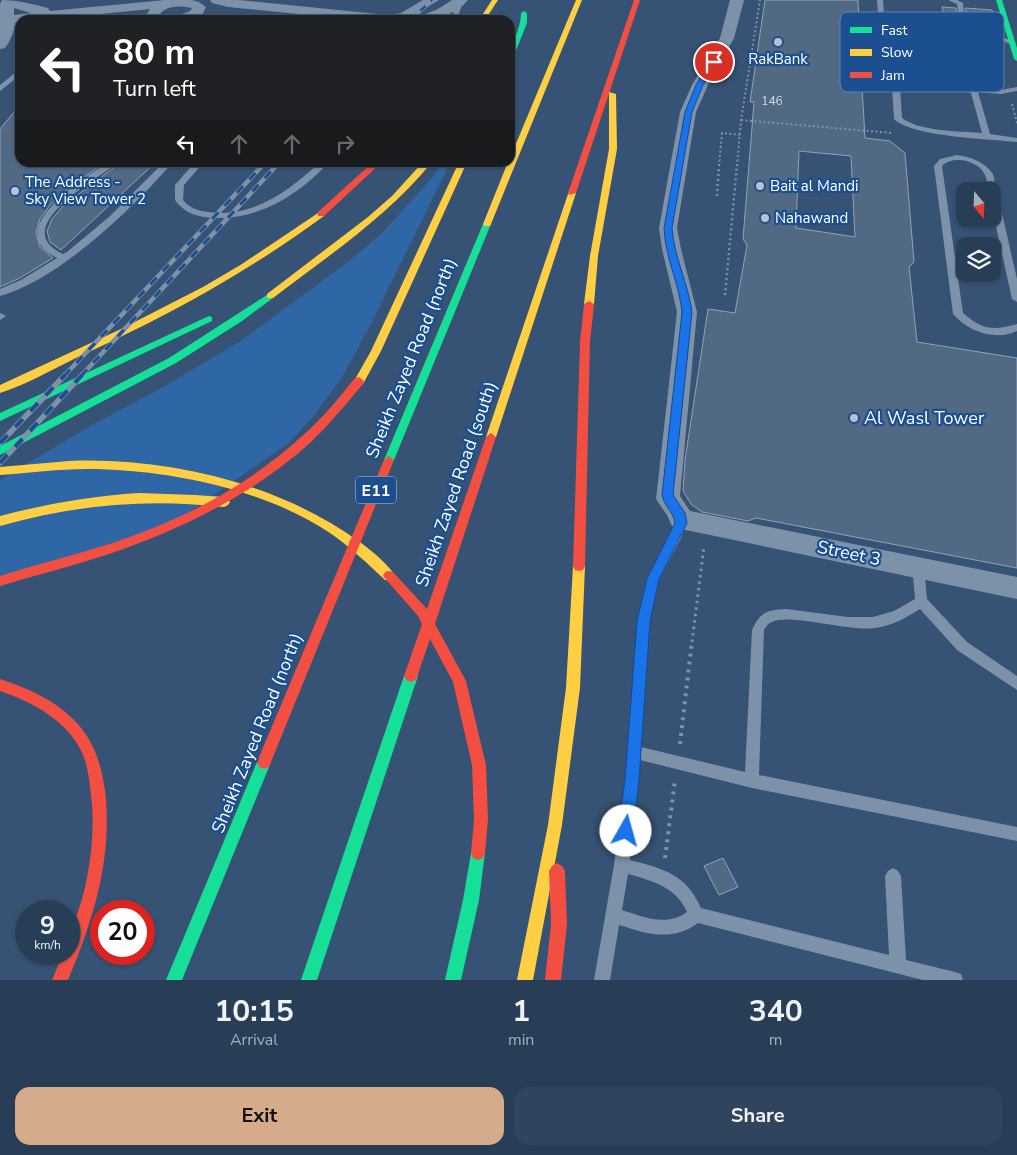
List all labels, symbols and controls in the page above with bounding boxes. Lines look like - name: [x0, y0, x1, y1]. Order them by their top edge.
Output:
- legend: [840, 12, 1004, 92]
- text: Fast: [881, 21, 907, 40]
- text: 80 m: [113, 29, 195, 76]
- icon: left: [30, 35, 95, 100]
- marker: RakBank: [772, 36, 784, 48]
- pin: [693, 41, 735, 83]
- text: Slow: [881, 43, 913, 62]
- icon: arrive: [700, 48, 728, 76]
- place label: RakBank: [748, 49, 808, 69]
- text: Jam: [880, 66, 905, 85]
- text: Turn left: [113, 74, 196, 104]
- house number: 146: [761, 93, 783, 109]
- icon: left: [172, 130, 200, 158]
- icon: ahead: [225, 130, 253, 158]
- icon: ahead: [278, 130, 306, 158]
- icon: right: [331, 130, 359, 158]
- place label: The Address - Sky View Tower 2: [25, 172, 146, 209]
- place label: Bait al Mandi: [770, 176, 858, 196]
- marker: Bait al Mandi: [754, 180, 766, 192]
- north arrow: [956, 182, 1001, 228]
- map controls: [956, 182, 1001, 282]
- marker: The Address - Sky View Tower 2: [9, 185, 21, 197]
- place label: Nahawand: [775, 208, 848, 228]
- marker: Nahawand: [759, 212, 771, 224]
- button: layers: [956, 237, 1001, 282]
- street label: Sheikh Zayed Road (north): [360, 254, 462, 462]
- street label: Sheikh Zayed Road (south): [410, 378, 502, 590]
- place label: Al Wasl Tower: [864, 406, 985, 430]
- marker: Al Wasl Tower: [848, 412, 860, 424]
- road number: E11: [356, 476, 396, 504]
- street label: Street 3: [815, 535, 883, 571]
- street label: Sheikh Zayed Road (north): [206, 629, 308, 837]
- position arrow: [599, 804, 651, 856]
- speed limit sign: 20: [90, 900, 155, 965]
- text: 9: [40, 909, 55, 943]
- text: km/h: [34, 937, 61, 953]
- text: 10:15: [214, 991, 294, 1032]
- text: 1: [512, 991, 530, 1032]
- text: 340: [749, 991, 803, 1032]
- text: Arrival: [230, 1029, 278, 1051]
- text: min: [508, 1029, 534, 1051]
- text: m: [769, 1029, 783, 1051]
- button: Exit: [15, 1087, 504, 1145]
- button: Share: [514, 1087, 1002, 1145]

